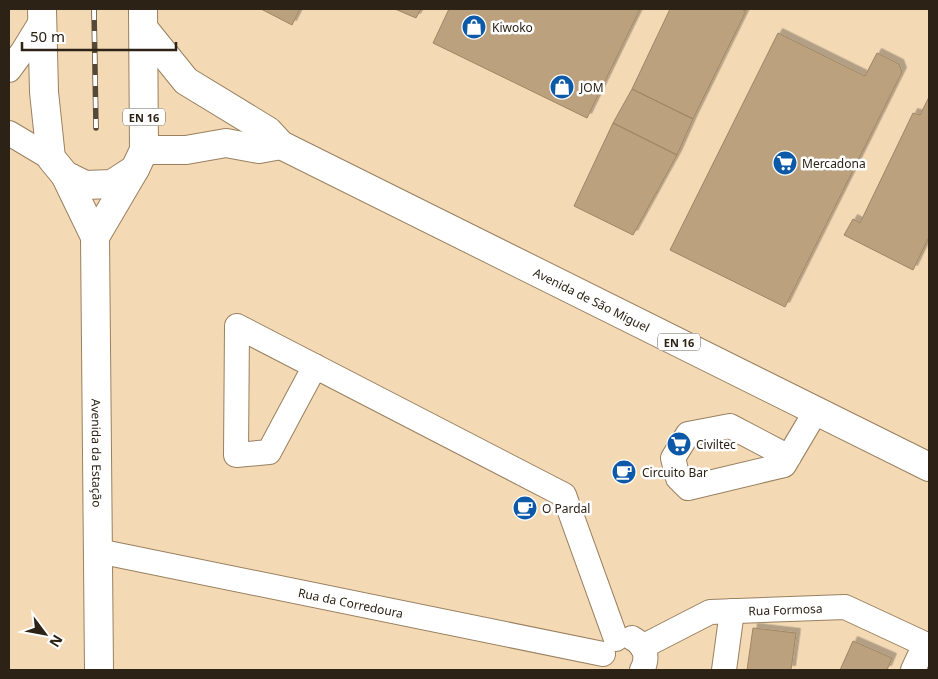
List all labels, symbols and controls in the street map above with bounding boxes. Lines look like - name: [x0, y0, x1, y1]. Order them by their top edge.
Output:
- shop icon: Kiwoko: [461, 14, 487, 40]
- place label: Kiwoko: [492, 19, 533, 36]
- scale bar: [22, 20, 176, 52]
- text: 50 m: [30, 26, 65, 46]
- shop icon: JOM: [549, 74, 575, 100]
- place label: JOM: [579, 79, 604, 96]
- road number: EN 16: [123, 108, 165, 125]
- supermarket icon: Mercadona: [772, 150, 798, 176]
- place label: Mercadona: [802, 155, 866, 172]
- street label: Avenida de São Miguel: [531, 263, 653, 336]
- road number: EN 16: [658, 334, 700, 351]
- street label: Avenida da Estação: [88, 399, 106, 508]
- supermarket icon: Civiltec: [666, 431, 692, 457]
- place label: Civiltec: [696, 436, 736, 453]
- cafe icon: Circuito Bar: [611, 459, 637, 485]
- place label: Circuito Bar: [642, 464, 708, 481]
- cafe icon: O Pardal: [512, 495, 538, 521]
- place label: O Pardal: [542, 500, 590, 517]
- street label: Rua da Corredoura: [297, 584, 405, 622]
- street label: Rua Formosa: [748, 599, 823, 619]
- north arrow: [20, 609, 70, 659]
- text: N: [45, 631, 68, 651]

